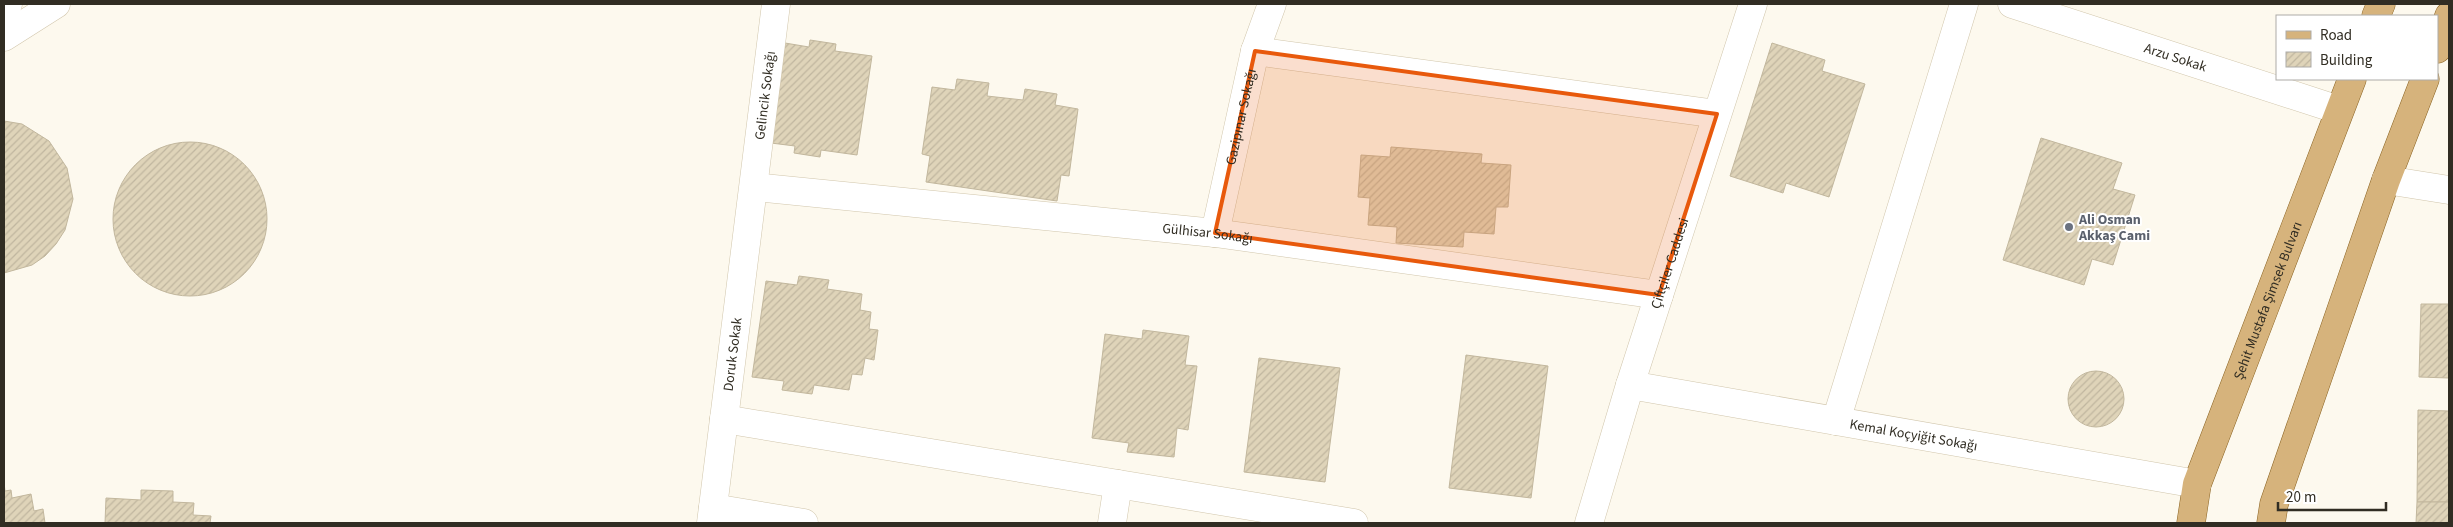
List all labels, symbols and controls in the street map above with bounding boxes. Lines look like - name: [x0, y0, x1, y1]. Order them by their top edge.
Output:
- legend: [2276, 15, 2438, 80]
- text: Road: [2320, 25, 2352, 46]
- street label: Arzu Sokak: [2142, 39, 2209, 77]
- street label: Gelincik Sokağı: [750, 50, 781, 141]
- text: Building: [2320, 50, 2373, 71]
- street label: Gazipınar Sokağı: [1221, 67, 1262, 167]
- place label: Ali Osman Akkaş Cami: [2078, 210, 2150, 246]
- street label: Çiftçiler Caddesi: [1646, 215, 1694, 312]
- street label: Gülhisar Sokağı: [1161, 219, 1254, 249]
- street label: Şehit Mustafa Şimsek Bulvarı: [2229, 219, 2308, 383]
- marker: Ali Osman Akkaş Cami: [2063, 221, 2075, 233]
- street label: Doruk Sokak: [719, 316, 748, 393]
- street label: Kemal Koçyiğit Sokağı: [1848, 415, 1979, 457]
- scale bar: [2278, 480, 2386, 512]
- text: 20 m: [2286, 487, 2316, 508]

